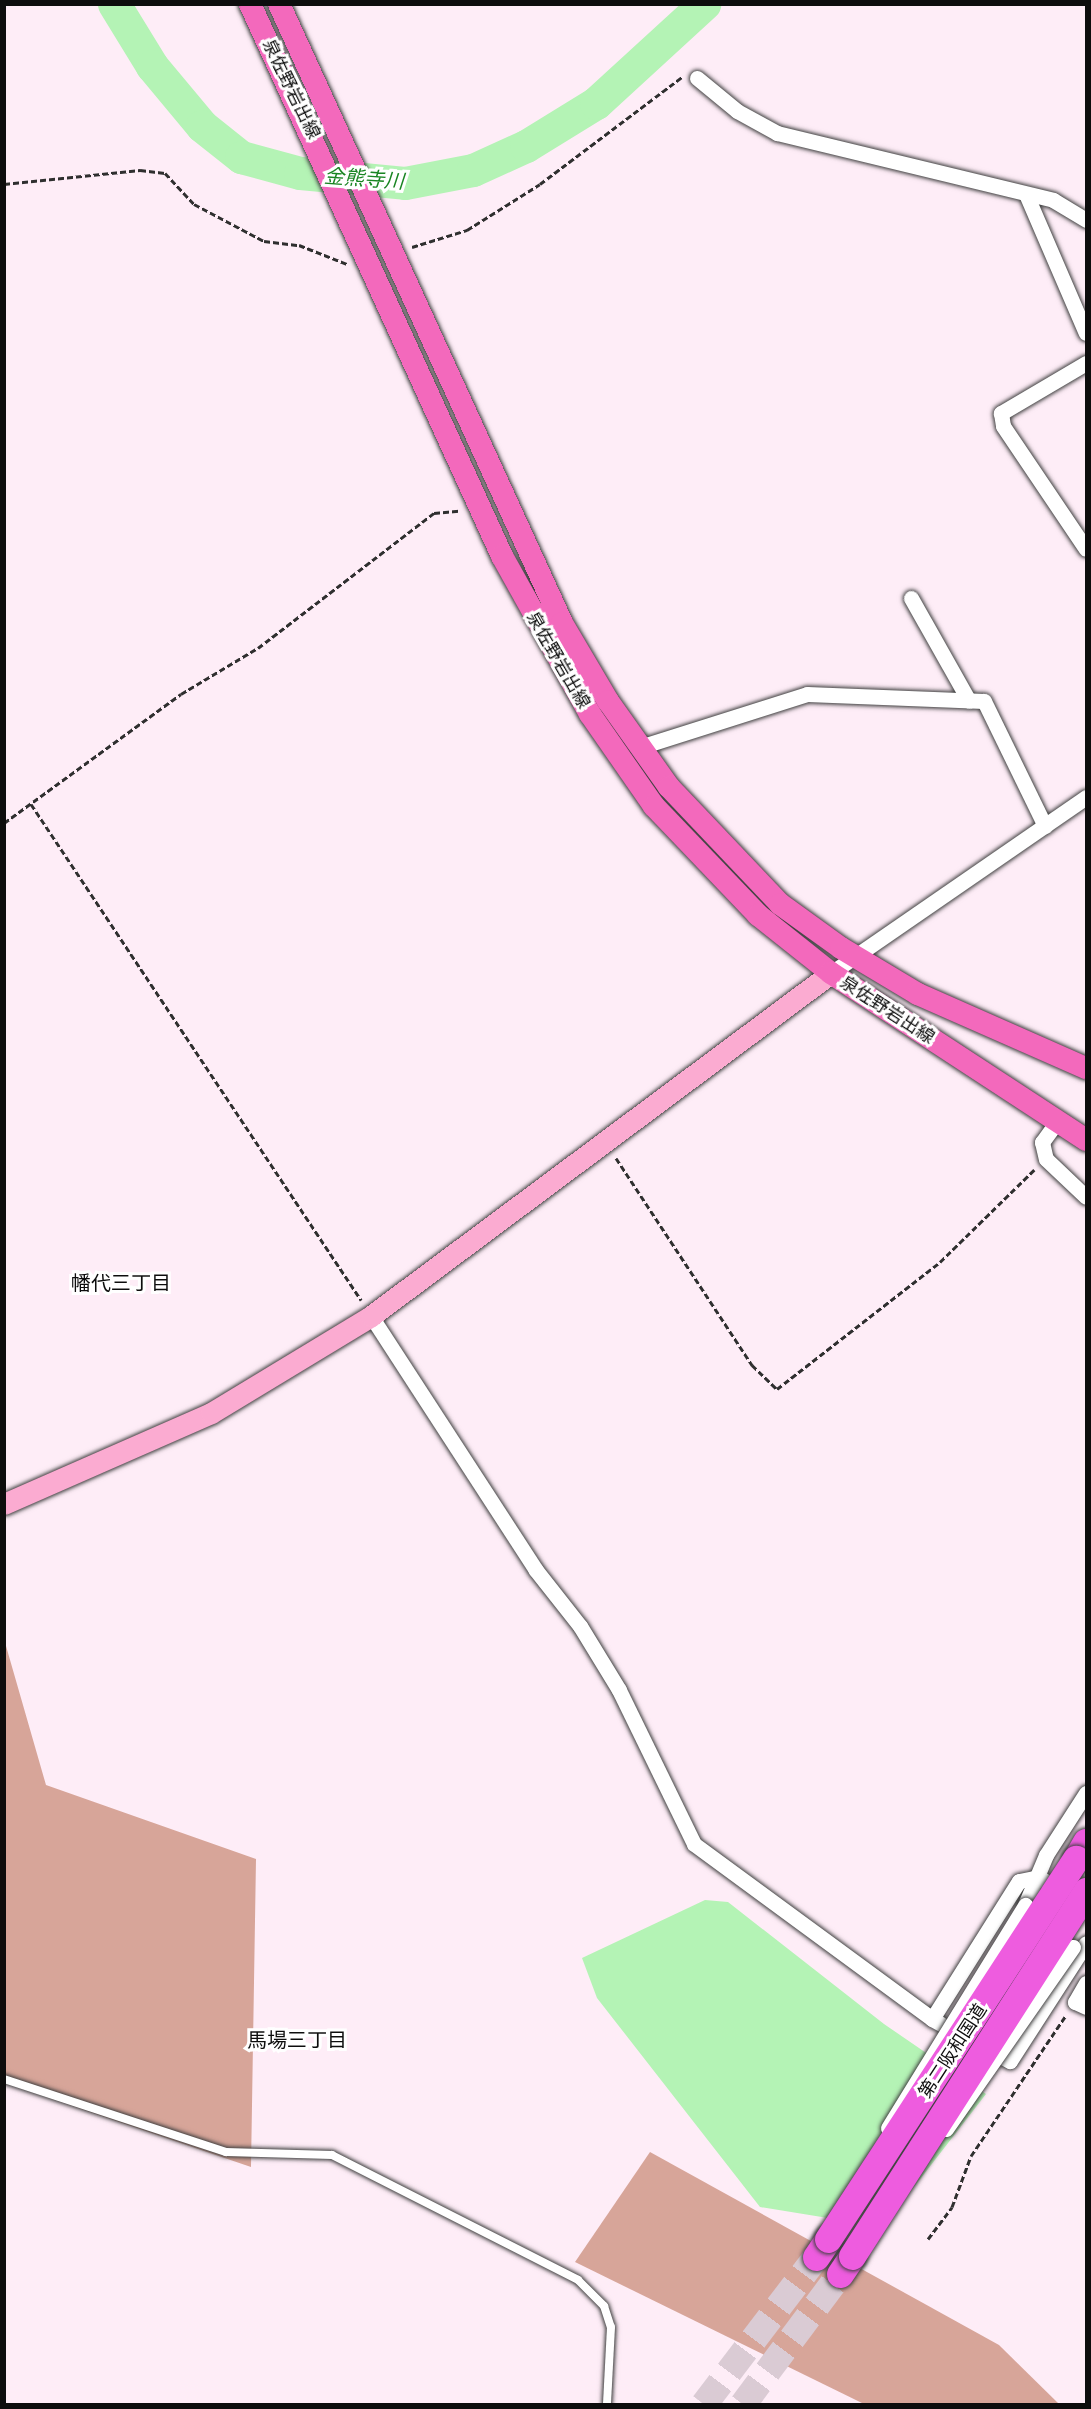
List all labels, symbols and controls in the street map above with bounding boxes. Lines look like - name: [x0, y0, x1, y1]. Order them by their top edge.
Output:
- street label: 泉佐野岩出線: [258, 36, 324, 142]
- water label: 金熊寺川: [323, 163, 405, 193]
- street label: 泉佐野岩出線: [522, 608, 594, 712]
- street label: 泉佐野岩出線: [836, 972, 938, 1048]
- district label: 幡代三丁目: [71, 1270, 171, 1294]
- street label: 第二阪和国道: [915, 2000, 991, 2102]
- district label: 馬場三丁目: [247, 2027, 347, 2051]

